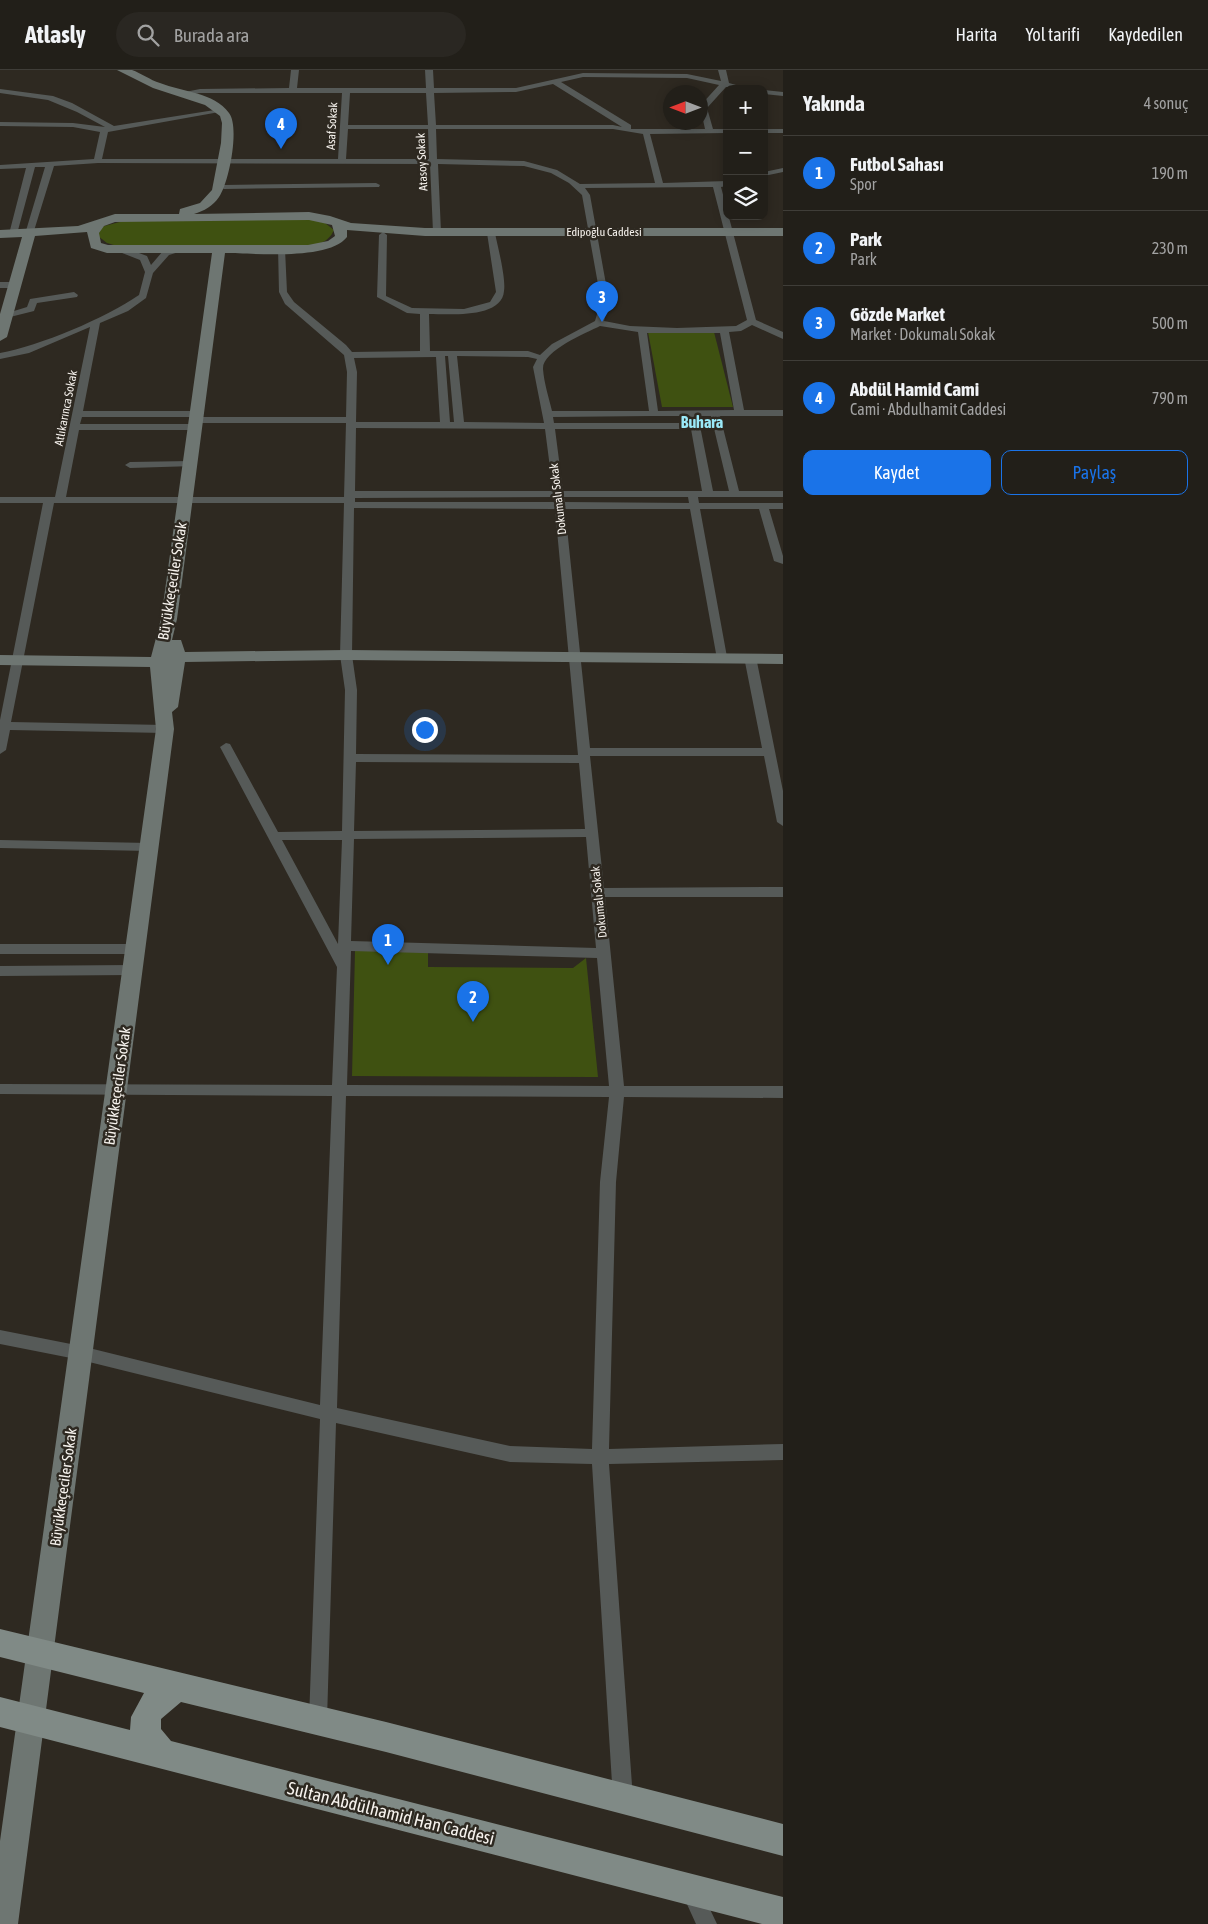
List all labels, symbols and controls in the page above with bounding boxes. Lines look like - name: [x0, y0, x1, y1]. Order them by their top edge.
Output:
- search box: [116, 12, 466, 57]
- text: Atlasly: [25, 21, 86, 48]
- icon: search: [134, 21, 162, 49]
- text: Burada ara: [174, 24, 249, 46]
- text: Harita: [956, 24, 997, 45]
- text: Yol tarifi: [1025, 24, 1080, 45]
- text: Kaydedilen: [1108, 24, 1183, 45]
- north arrow: [663, 85, 708, 130]
- map controls: [723, 85, 768, 220]
- button: +: [723, 85, 768, 130]
- text: Yakında: [803, 91, 865, 115]
- text: 4 sonuç: [1144, 94, 1188, 112]
- street label: Asaf Sokak: [324, 101, 340, 150]
- pin: 4: [265, 108, 297, 149]
- button: −: [723, 130, 768, 175]
- street label: Atasoy Sokak: [413, 132, 431, 191]
- text: Futbol Sahası: [850, 153, 944, 175]
- text: 1: [815, 164, 823, 182]
- text: 190 m: [1152, 164, 1188, 182]
- button: layers: [723, 175, 768, 220]
- text: Spor: [850, 175, 877, 193]
- street label: Edipoğlu Caddesi: [566, 225, 642, 239]
- text: Park: [850, 228, 882, 250]
- text: 2: [815, 239, 823, 257]
- text: 230 m: [1152, 239, 1188, 257]
- text: Park: [850, 250, 877, 268]
- pin: 3: [586, 281, 618, 322]
- text: Gözde Market: [850, 303, 945, 325]
- text: 3: [815, 314, 823, 332]
- text: 500 m: [1152, 314, 1188, 332]
- text: Market · Dokumalı Sokak: [850, 325, 995, 343]
- street label: Atlıkarınca Sokak: [52, 368, 80, 447]
- text: Abdül Hamid Cami: [850, 378, 979, 400]
- text: 4: [815, 389, 823, 407]
- text: 790 m: [1152, 389, 1188, 407]
- text: Cami · Abdulhamit Caddesi: [850, 400, 1006, 418]
- district label: Buhara: [681, 413, 723, 431]
- button: Kaydet: [803, 450, 991, 495]
- button: Paylaş: [1001, 450, 1188, 495]
- street label: Dokumalı Sokak: [547, 462, 569, 536]
- street label: Büyükkeçeciler Sokak: [154, 520, 190, 641]
- your location: [412, 717, 438, 743]
- street label: Dokumalı Sokak: [588, 865, 610, 939]
- pin: 1: [372, 924, 404, 965]
- pin: 2: [457, 981, 489, 1022]
- street label: Büyükkeçeciler Sokak: [100, 1025, 134, 1146]
- street label: Büyükkeçeciler Sokak: [46, 1426, 80, 1547]
- street label: Sultan Abdülhamid Han Caddesi: [285, 1777, 497, 1849]

